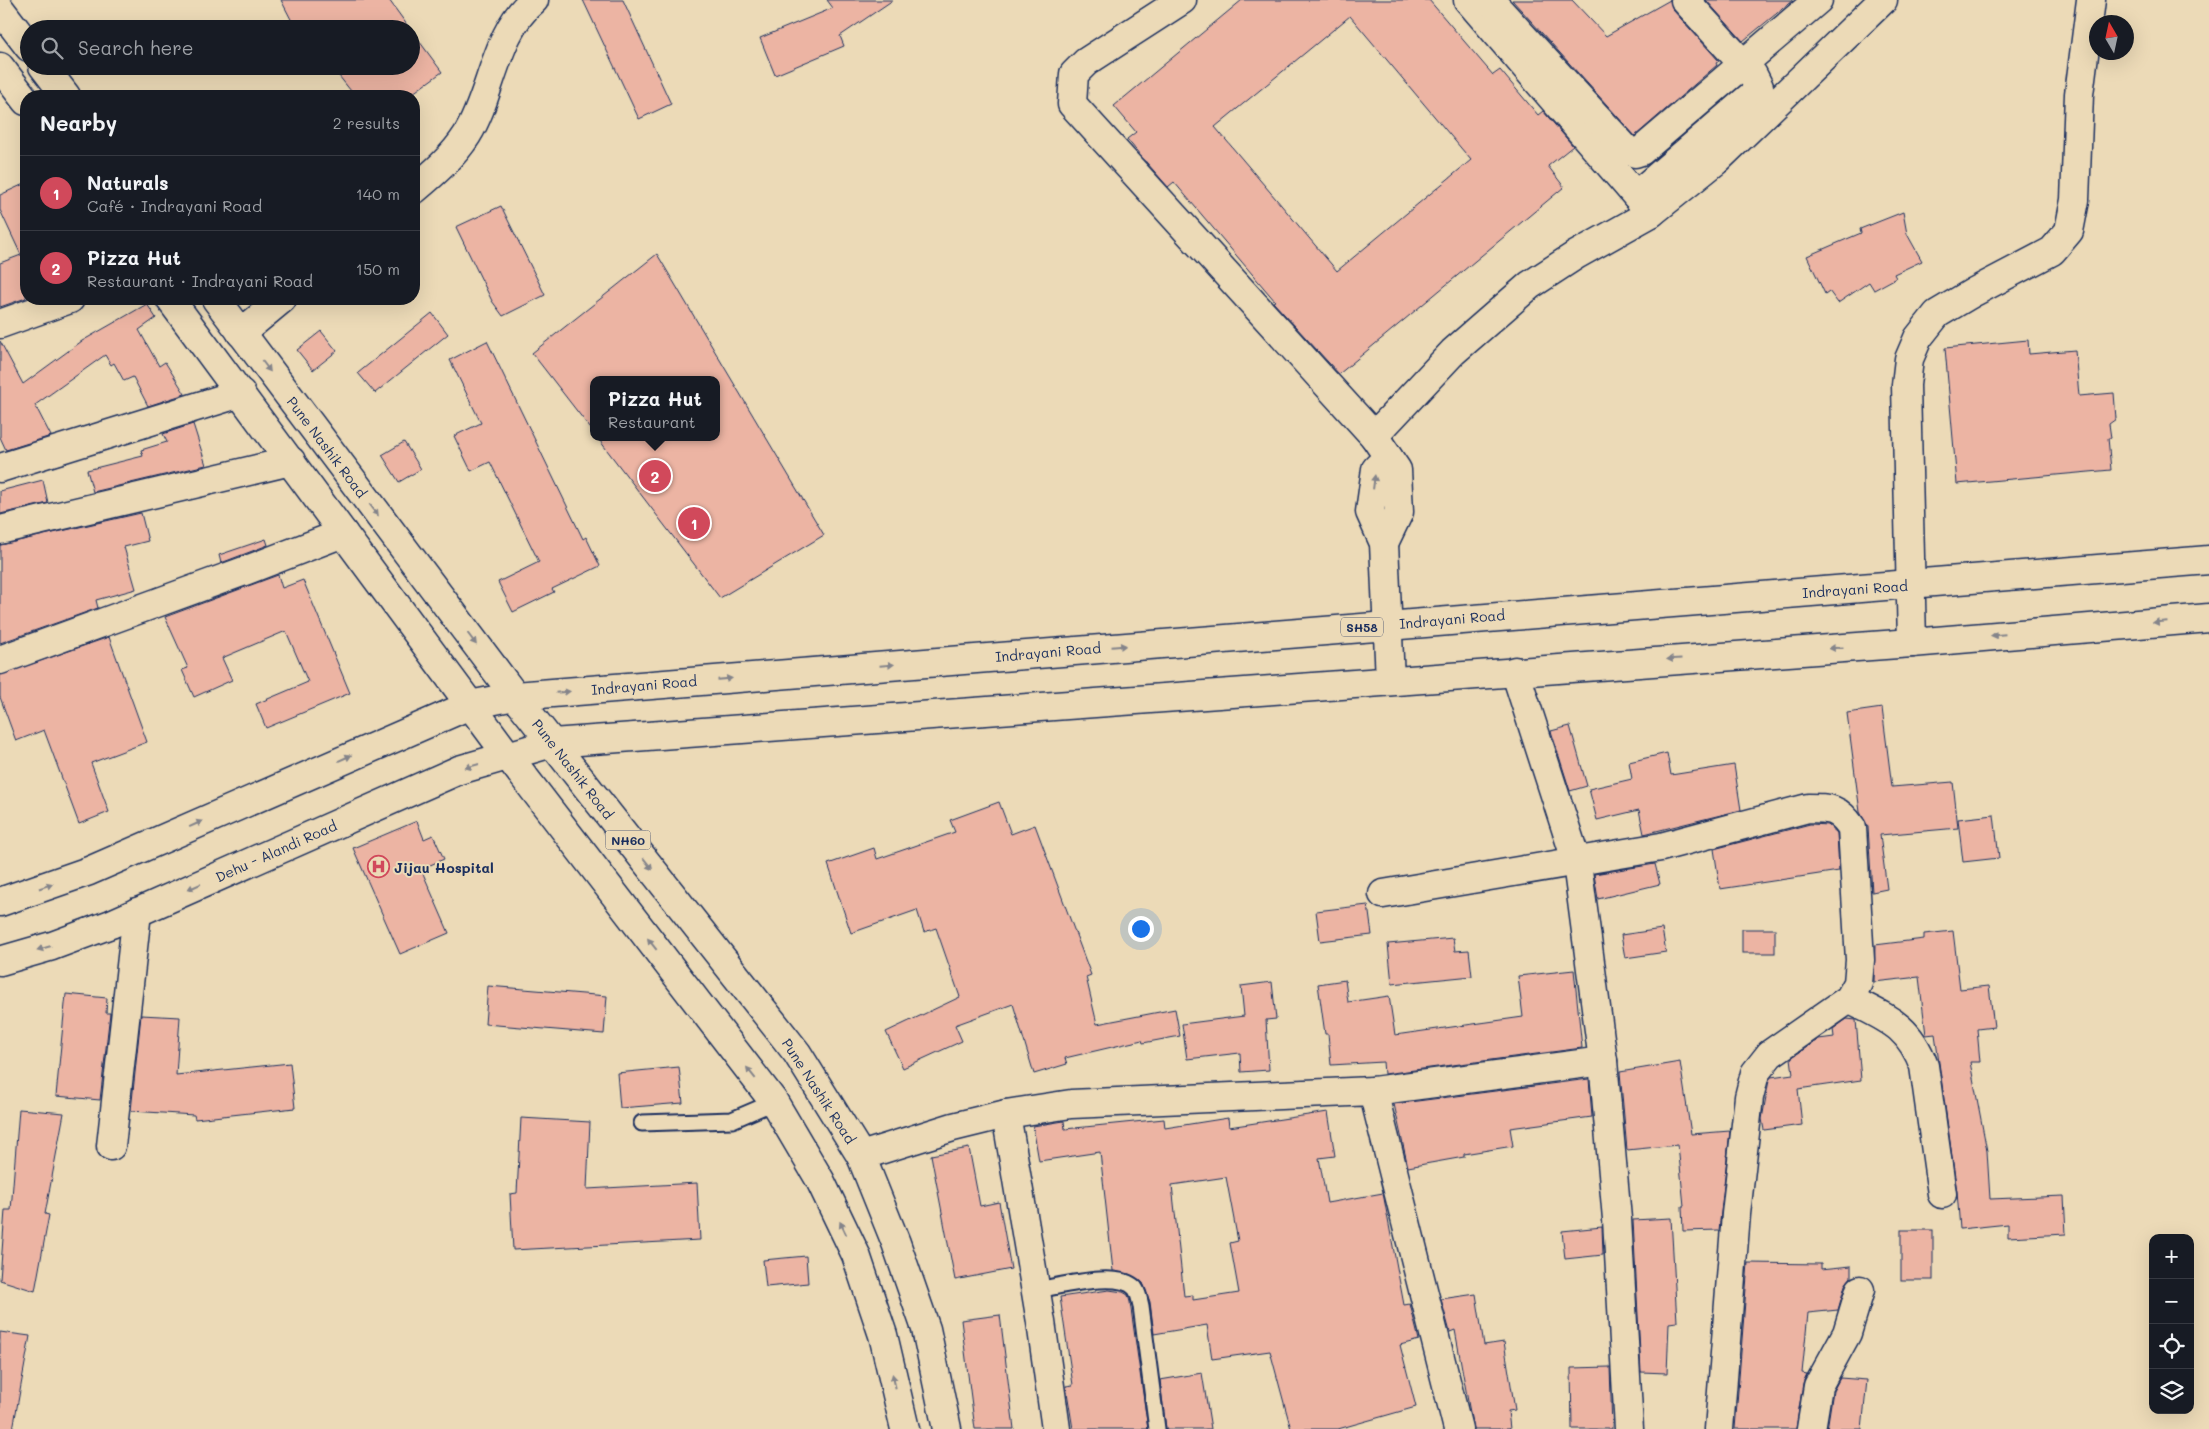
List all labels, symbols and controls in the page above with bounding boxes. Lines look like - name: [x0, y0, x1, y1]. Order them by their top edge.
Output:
- north arrow: [2089, 15, 2134, 60]
- search box: [20, 20, 420, 75]
- icon: search: [38, 34, 66, 62]
- text: Search here: [78, 35, 194, 60]
- text: Nearby: [40, 109, 117, 136]
- text: 2 results: [333, 112, 400, 133]
- text: Naturals: [87, 170, 169, 195]
- text: 1: [52, 183, 60, 204]
- text: 140 m: [356, 183, 400, 204]
- text: Café · Indrayani Road: [87, 195, 262, 216]
- text: Pizza Hut: [87, 245, 181, 270]
- text: 2: [52, 258, 60, 279]
- text: 150 m: [356, 258, 400, 279]
- text: Restaurant · Indrayani Road: [87, 270, 313, 291]
- one-way arrow: [261, 359, 271, 373]
- popup: [590, 376, 720, 441]
- text: Pizza Hut: [608, 386, 702, 411]
- street label: Pune Nashik Road: [283, 393, 371, 502]
- text: Restaurant: [608, 411, 696, 432]
- pin: 2: [639, 457, 671, 495]
- one-way arrow: [1370, 474, 1378, 490]
- one-way arrow: [369, 503, 380, 516]
- pin: 1: [678, 504, 710, 542]
- street label: Indrayani Road: [1801, 576, 1909, 602]
- street label: Indrayani Road: [1398, 605, 1506, 633]
- road number: SH58: [1341, 618, 1383, 636]
- one-way arrow: [2152, 618, 2168, 626]
- one-way arrow: [467, 632, 477, 646]
- one-way arrow: [1990, 632, 2006, 640]
- street label: Indrayani Road: [994, 638, 1102, 666]
- one-way arrow: [1111, 642, 1127, 650]
- one-way arrow: [1828, 644, 1844, 652]
- one-way arrow: [1666, 656, 1682, 664]
- one-way arrow: [880, 661, 896, 669]
- street label: Indrayani Road: [590, 671, 698, 699]
- one-way arrow: [718, 674, 734, 682]
- one-way arrow: [556, 688, 572, 696]
- street label: Pune Nashik Road: [528, 715, 618, 823]
- one-way arrow: [338, 754, 352, 762]
- one-way arrow: [464, 763, 479, 771]
- street label: Dehu - Alandi Road: [212, 816, 340, 886]
- one-way arrow: [189, 819, 203, 827]
- road number: NH60: [606, 830, 650, 850]
- hospital icon: Jijau Hospital: [366, 855, 390, 879]
- one-way arrow: [642, 857, 653, 870]
- place label: Jijau Hospital: [394, 858, 494, 877]
- one-way arrow: [39, 882, 54, 890]
- one-way arrow: [187, 884, 201, 892]
- your location: [1128, 916, 1154, 942]
- one-way arrow: [647, 938, 658, 951]
- one-way arrow: [36, 945, 51, 953]
- street label: Pune Nashik Road: [778, 1035, 860, 1147]
- one-way arrow: [746, 1067, 757, 1080]
- one-way arrow: [839, 1221, 847, 1235]
- map controls: [2149, 1234, 2194, 1414]
- button: +: [2149, 1234, 2194, 1279]
- button: −: [2149, 1279, 2194, 1324]
- button: locate: [2149, 1324, 2194, 1369]
- button: layers: [2149, 1369, 2194, 1414]
- one-way arrow: [890, 1374, 898, 1389]

